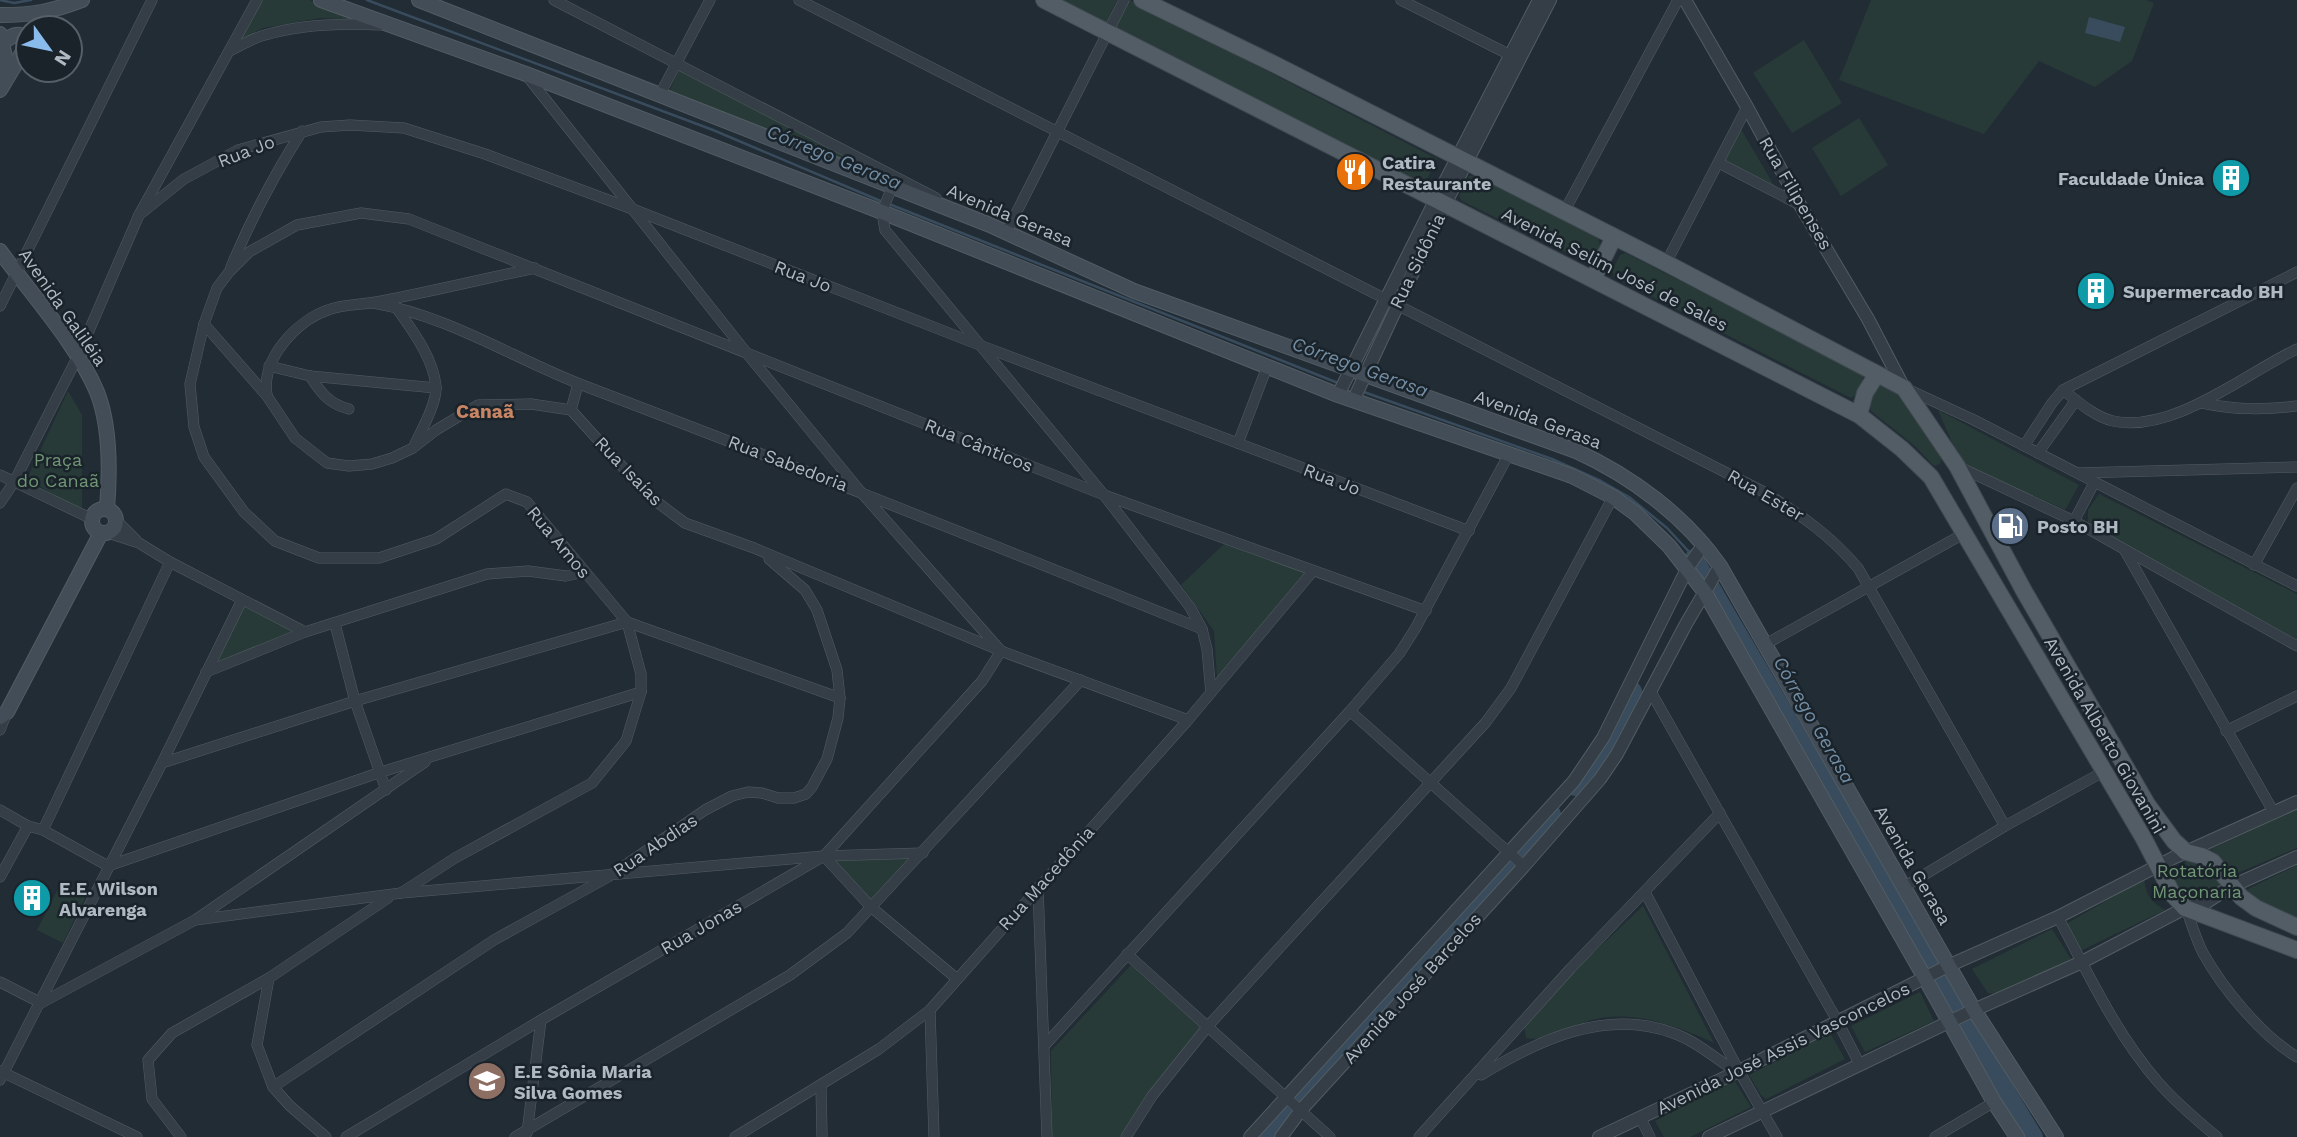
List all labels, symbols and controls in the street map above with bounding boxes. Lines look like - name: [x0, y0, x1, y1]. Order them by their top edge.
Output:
- north arrow: [14, 14, 84, 84]
- text: N: [49, 46, 76, 70]
- water label: Córrego Gerasa: [763, 120, 905, 195]
- street label: Rua Jo: [215, 131, 277, 171]
- street label: Rua Filipenses: [1755, 133, 1837, 253]
- restaurant icon: Catira Restaurante: [1334, 151, 1376, 193]
- place label: Catira Restaurante: [1382, 152, 1491, 194]
- building icon: Faculdade Única: [2210, 157, 2252, 199]
- place label: Faculdade Única: [2058, 168, 2205, 189]
- street label: Avenida Gerasa: [944, 179, 1076, 251]
- street label: Avenida Selim José de Sales: [1498, 203, 1732, 335]
- street label: Rua Sidônia: [1385, 210, 1449, 312]
- street label: Avenida Galiléia: [15, 244, 111, 370]
- street label: Rua Jo: [772, 256, 834, 296]
- building icon: Supermercado BH: [2075, 270, 2117, 312]
- place label: Supermercado BH: [2123, 281, 2284, 302]
- water label: Córrego Gerasa: [1289, 332, 1431, 402]
- street label: Avenida Gerasa: [1471, 385, 1605, 453]
- district label: Canaã: [456, 400, 514, 423]
- street label: Rua Cânticos: [922, 414, 1036, 476]
- street label: Rua Sabedoria: [725, 431, 851, 495]
- street label: Rua Isaías: [591, 432, 667, 510]
- park label: Praça do Canaã: [17, 449, 99, 491]
- street label: Rua Jo: [1301, 459, 1363, 499]
- street label: Rua Ester: [1724, 465, 1808, 525]
- street label: Rua Amos: [523, 502, 595, 582]
- fuel station icon: Posto BH: [1989, 505, 2031, 547]
- place label: Posto BH: [2037, 516, 2119, 537]
- street label: Avenida Alberto Giovanini: [2040, 633, 2170, 837]
- water label: Córrego Gerasa: [1768, 652, 1860, 788]
- street label: Avenida Gerasa: [1870, 801, 1956, 929]
- street label: Rua Abdias: [609, 809, 701, 881]
- street label: Rua Macedônia: [994, 822, 1098, 934]
- park label: Rotatória Maçonaria: [2152, 860, 2242, 902]
- building icon: E.E. Wilson Alvarenga: [11, 877, 53, 919]
- place label: E.E. Wilson Alvarenga: [59, 878, 158, 920]
- street label: Rua Jonas: [657, 895, 745, 959]
- street label: Avenida José Barcelos: [1339, 908, 1485, 1068]
- street label: Avenida José Assis Vasconcelos: [1653, 977, 1913, 1119]
- school or university icon: E.E Sônia Maria Silva Gomes: [466, 1060, 508, 1102]
- place label: E.E Sônia Maria Silva Gomes: [514, 1061, 652, 1103]

